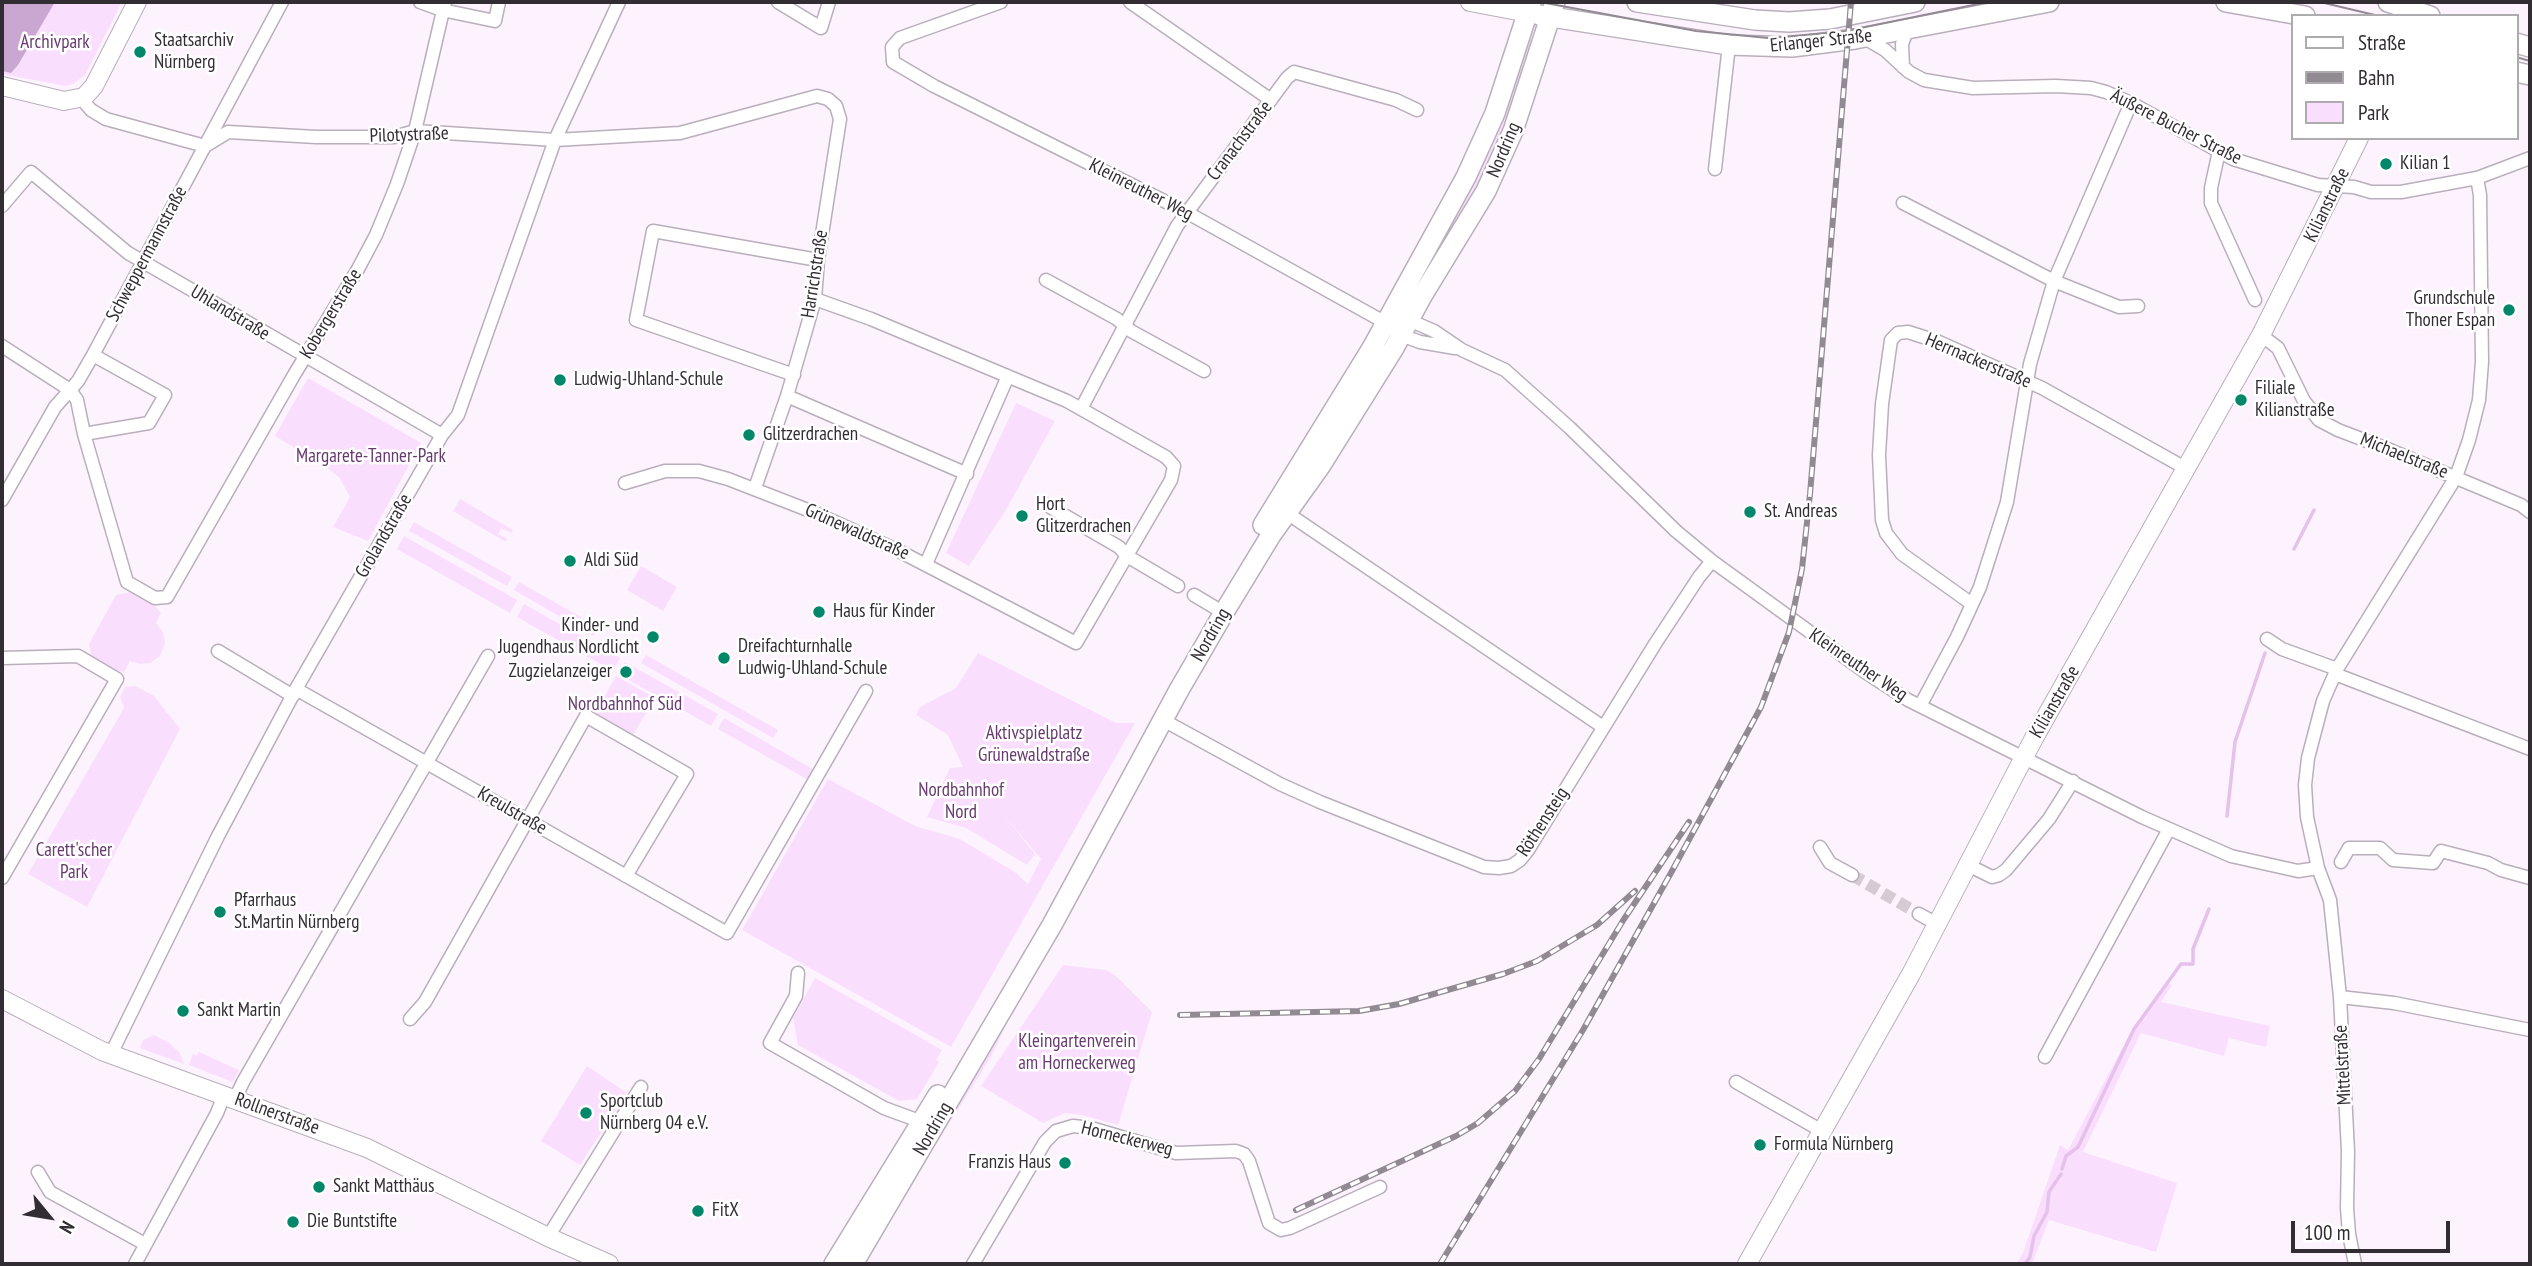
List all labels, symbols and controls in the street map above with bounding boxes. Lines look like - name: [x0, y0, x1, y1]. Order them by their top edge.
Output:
- legend: [2290, 14, 2518, 140]
- street label: Erlanger Straße: [1769, 24, 1873, 58]
- text: Straße: [2358, 29, 2406, 56]
- place label: Staatsarchiv Nürnberg: [154, 30, 234, 74]
- park label: Archivpark: [20, 32, 90, 54]
- marker: Staatsarchiv Nürnberg: [132, 44, 148, 60]
- text: Bahn: [2358, 64, 2395, 91]
- street label: Äußere Bucher Straße: [2107, 84, 2245, 170]
- street label: Cranachstraße: [1203, 97, 1277, 185]
- text: Park: [2358, 99, 2389, 126]
- street label: Nordring: [1482, 119, 1526, 181]
- street label: Pilotystraße: [369, 122, 449, 148]
- place label: Kilian 1: [2400, 153, 2451, 175]
- street label: Kleinreuther Weg: [1085, 154, 1197, 226]
- marker: Kilian 1: [2378, 156, 2394, 172]
- street label: Kilianstraße: [2299, 164, 2355, 246]
- street label: Schweppermannstraße: [102, 182, 192, 326]
- street label: Harrichstraße: [797, 228, 833, 320]
- street label: Kobergerstraße: [295, 265, 367, 363]
- street label: Uhlandstraße: [186, 280, 274, 346]
- place label: Grundschule Thoner Espan: [2406, 288, 2495, 332]
- marker: Grundschule Thoner Espan: [2501, 302, 2517, 318]
- street label: Herrnackerstraße: [1922, 328, 2034, 394]
- place label: Ludwig-Uhland-Schule: [574, 369, 723, 391]
- marker: Ludwig-Uhland-Schule: [552, 372, 568, 388]
- place label: Filiale Kilianstraße: [2255, 378, 2335, 422]
- marker: Filiale Kilianstraße: [2233, 392, 2249, 408]
- place label: Glitzerdrachen: [763, 424, 858, 446]
- marker: Glitzerdrachen: [741, 427, 757, 443]
- street label: Michaelstraße: [2357, 428, 2451, 484]
- park label: Margarete-Tanner-Park: [296, 446, 446, 468]
- street label: Grolandstraße: [351, 490, 417, 582]
- place label: Hort Glitzerdrachen: [1036, 494, 1131, 538]
- street label: Grünewaldstraße: [801, 499, 913, 565]
- place label: St. Andreas: [1764, 501, 1837, 523]
- marker: St. Andreas: [1742, 504, 1758, 520]
- marker: Hort Glitzerdrachen: [1014, 508, 1030, 524]
- place label: Aldi Süd: [584, 550, 638, 572]
- marker: Aldi Süd: [562, 553, 578, 569]
- place label: Haus für Kinder: [833, 601, 935, 623]
- marker: Haus für Kinder: [811, 604, 827, 620]
- street label: Nordring: [1187, 604, 1235, 666]
- place label: Kinder- und Jugendhaus Nordlicht: [498, 615, 639, 659]
- street label: Kleinreuther Weg: [1804, 624, 1912, 706]
- marker: Kinder- und Jugendhaus Nordlicht: [645, 629, 661, 645]
- place label: Dreifachturnhalle Ludwig-Uhland-Schule: [738, 636, 887, 680]
- marker: Dreifachturnhalle Ludwig-Uhland-Schule: [716, 650, 732, 666]
- place label: Zugzielanzeiger: [508, 661, 612, 683]
- street label: Kilianstraße: [2025, 662, 2085, 742]
- marker: Zugzielanzeiger: [618, 664, 634, 680]
- park label: Nordbahnhof Süd: [568, 694, 682, 716]
- park label: Aktivspielplatz Grünewaldstraße: [978, 723, 1090, 767]
- park label: Nordbahnhof Nord: [918, 780, 1004, 824]
- street label: Kreulstraße: [473, 782, 551, 840]
- street label: Röthensteig: [1512, 783, 1574, 861]
- park label: Carett'scher Park: [36, 840, 112, 884]
- place label: Pfarrhaus St.Martin Nürnberg: [234, 890, 359, 934]
- marker: Pfarrhaus St.Martin Nürnberg: [212, 904, 228, 920]
- place label: Sankt Martin: [197, 1000, 281, 1022]
- marker: Sankt Martin: [175, 1003, 191, 1019]
- street label: Mittelstraße: [2330, 1024, 2356, 1106]
- park label: Kleingartenverein am Horneckerweg: [1018, 1031, 1136, 1075]
- street label: Rollnerstraße: [232, 1088, 322, 1140]
- place label: Sportclub Nürnberg 04 e.V.: [600, 1091, 708, 1135]
- street label: Nordring: [909, 1098, 957, 1160]
- marker: Sportclub Nürnberg 04 e.V.: [578, 1105, 594, 1121]
- street label: Horneckerweg: [1079, 1117, 1175, 1161]
- place label: Formula Nürnberg: [1774, 1134, 1893, 1156]
- marker: Formula Nürnberg: [1752, 1137, 1768, 1153]
- place label: Franzis Haus: [968, 1152, 1051, 1174]
- marker: Franzis Haus: [1057, 1155, 1073, 1171]
- place label: Sankt Matthäus: [333, 1176, 434, 1198]
- marker: Sankt Matthäus: [311, 1179, 327, 1195]
- north arrow: [14, 1182, 84, 1252]
- place label: FitX: [712, 1200, 739, 1222]
- marker: FitX: [690, 1203, 706, 1219]
- scale bar: [2294, 1206, 2453, 1250]
- place label: Die Buntstifte: [307, 1211, 397, 1233]
- marker: Die Buntstifte: [285, 1214, 301, 1230]
- text: N: [54, 1217, 80, 1238]
- text: 100 m: [2304, 1219, 2350, 1246]

